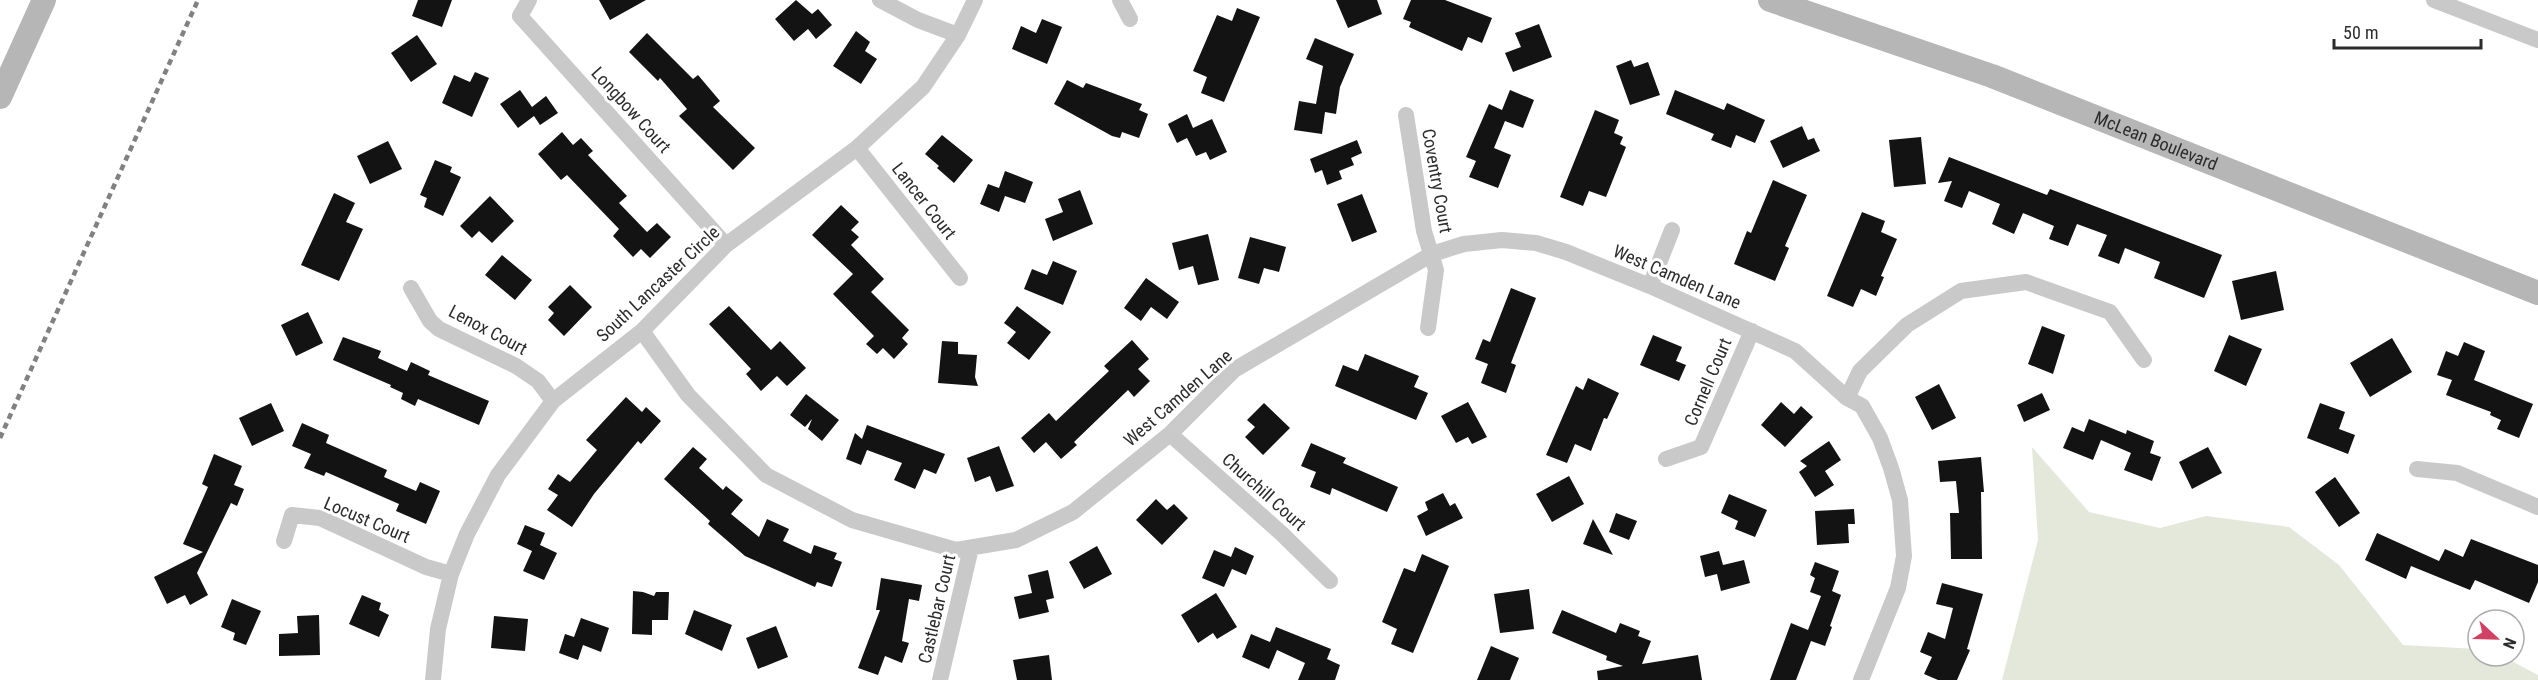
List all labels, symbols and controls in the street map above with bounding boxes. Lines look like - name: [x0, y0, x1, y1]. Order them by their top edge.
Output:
- scale bar: [2334, 12, 2481, 50]
- text: 50 m: [2343, 22, 2378, 43]
- street label: Longbow Court: [587, 62, 675, 157]
- street label: McLean Boulevard: [2091, 107, 2221, 175]
- street label: Coventry Court: [1418, 127, 1457, 235]
- street label: Lancer Court: [888, 158, 961, 243]
- street label: South Lancaster Circle: [592, 221, 723, 346]
- street label: West Camden Lane: [1610, 240, 1744, 313]
- street label: Lenox Court: [445, 300, 531, 359]
- street label: Cornell Court: [1680, 335, 1735, 429]
- street label: West Camden Lane: [1119, 345, 1236, 450]
- street label: Churchill Court: [1218, 448, 1311, 535]
- street label: Locust Court: [321, 492, 413, 547]
- street label: Castlebar Court: [914, 552, 959, 665]
- north arrow: [2466, 608, 2526, 668]
- text: N: [2499, 635, 2520, 652]

